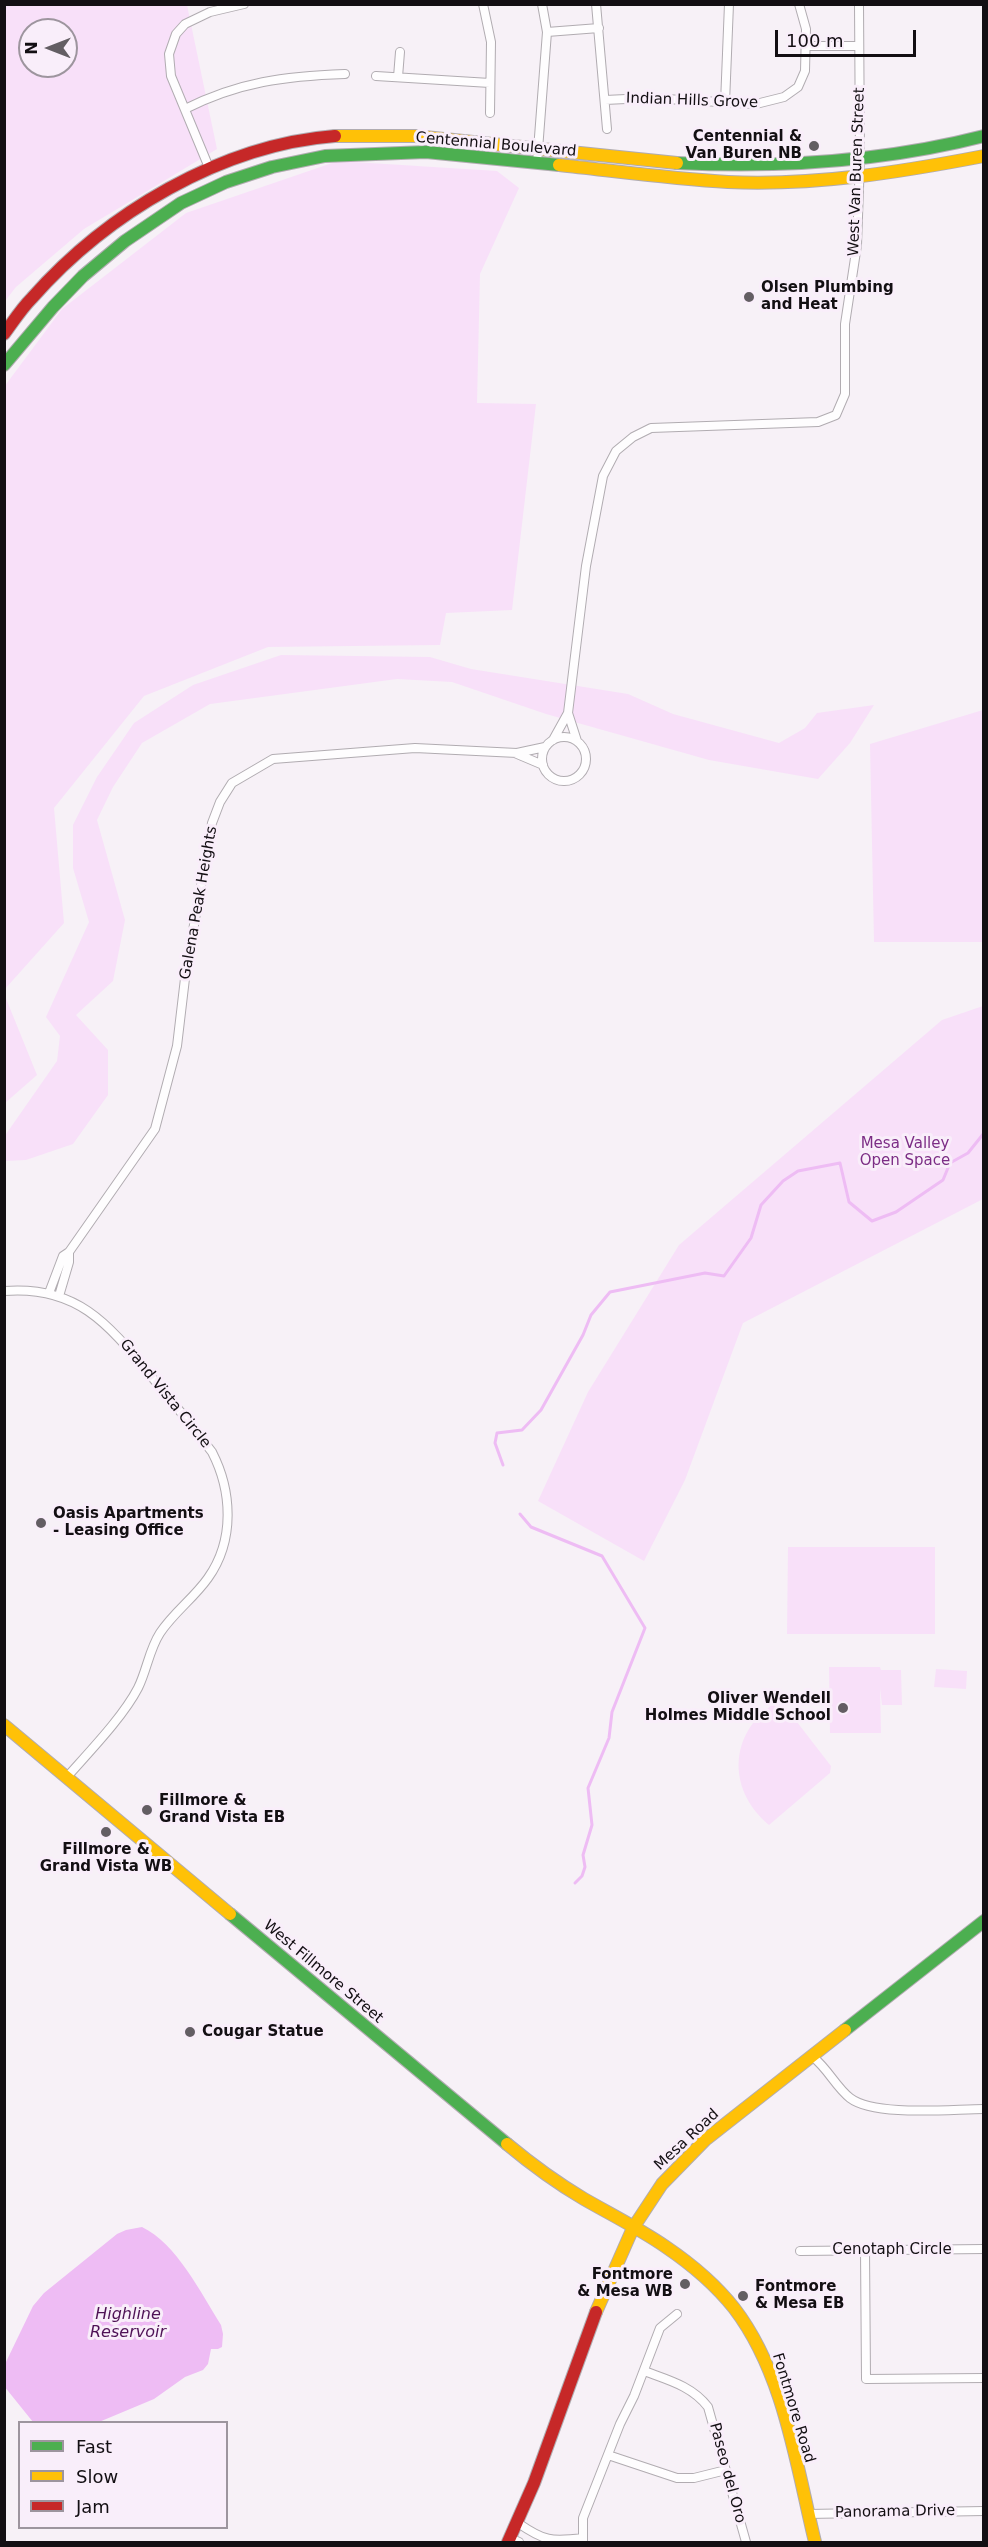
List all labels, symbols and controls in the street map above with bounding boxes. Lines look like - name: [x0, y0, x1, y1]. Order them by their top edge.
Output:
- north arrow: [18, 18, 78, 78]
- scale bar: [778, 18, 919, 56]
- text: 100 m: [786, 30, 844, 51]
- text: N: [22, 41, 41, 55]
- street label: West Van Buren Street: [845, 87, 869, 257]
- street label: Indian Hills Grove: [626, 90, 758, 112]
- place label: Centennial & Van Buren NB: [686, 128, 802, 163]
- street label: Centennial Boulevard: [415, 129, 577, 161]
- marker: Centennial & Van Buren NB: [807, 139, 821, 153]
- place label: Olsen Plumbing and Heat: [761, 279, 894, 314]
- marker: Olsen Plumbing and Heat: [742, 290, 756, 304]
- street label: Galena Peak Heights: [177, 825, 221, 981]
- park label: Mesa Valley Open Space: [860, 1135, 950, 1170]
- street label: Grand Vista Circle: [116, 1336, 214, 1452]
- place label: Oasis Apartments - Leasing Office: [53, 1505, 204, 1540]
- marker: Oasis Apartments - Leasing Office: [34, 1516, 48, 1530]
- place label: Oliver Wendell Holmes Middle School: [645, 1690, 831, 1725]
- marker: Oliver Wendell Holmes Middle School: [836, 1701, 850, 1715]
- place label: Fillmore & Grand Vista EB: [159, 1792, 285, 1827]
- marker: Fillmore & Grand Vista EB: [140, 1803, 154, 1817]
- marker: Fillmore & Grand Vista WB: [99, 1825, 113, 1839]
- place label: Fillmore & Grand Vista WB: [40, 1841, 172, 1876]
- street label: West Fillmore Street: [259, 1917, 387, 2027]
- place label: Cougar Statue: [202, 2023, 324, 2041]
- marker: Cougar Statue: [183, 2025, 197, 2039]
- street label: Mesa Road: [651, 2106, 723, 2174]
- street label: Cenotaph Circle: [832, 2241, 952, 2259]
- place label: Fontmore & Mesa WB: [577, 2266, 673, 2301]
- marker: Fontmore & Mesa WB: [678, 2277, 692, 2291]
- place label: Fontmore & Mesa EB: [755, 2278, 844, 2313]
- marker: Fontmore & Mesa EB: [736, 2289, 750, 2303]
- water label: Highline Reservoir: [90, 2305, 166, 2343]
- street label: Fontmore Road: [768, 2351, 818, 2465]
- legend: [18, 2421, 228, 2529]
- street label: Paseo del Oro: [705, 2421, 749, 2525]
- text: Fast: [76, 2436, 112, 2457]
- text: Slow: [76, 2466, 118, 2487]
- text: Jam: [76, 2496, 110, 2517]
- street label: Panorama Drive: [835, 2502, 955, 2522]

